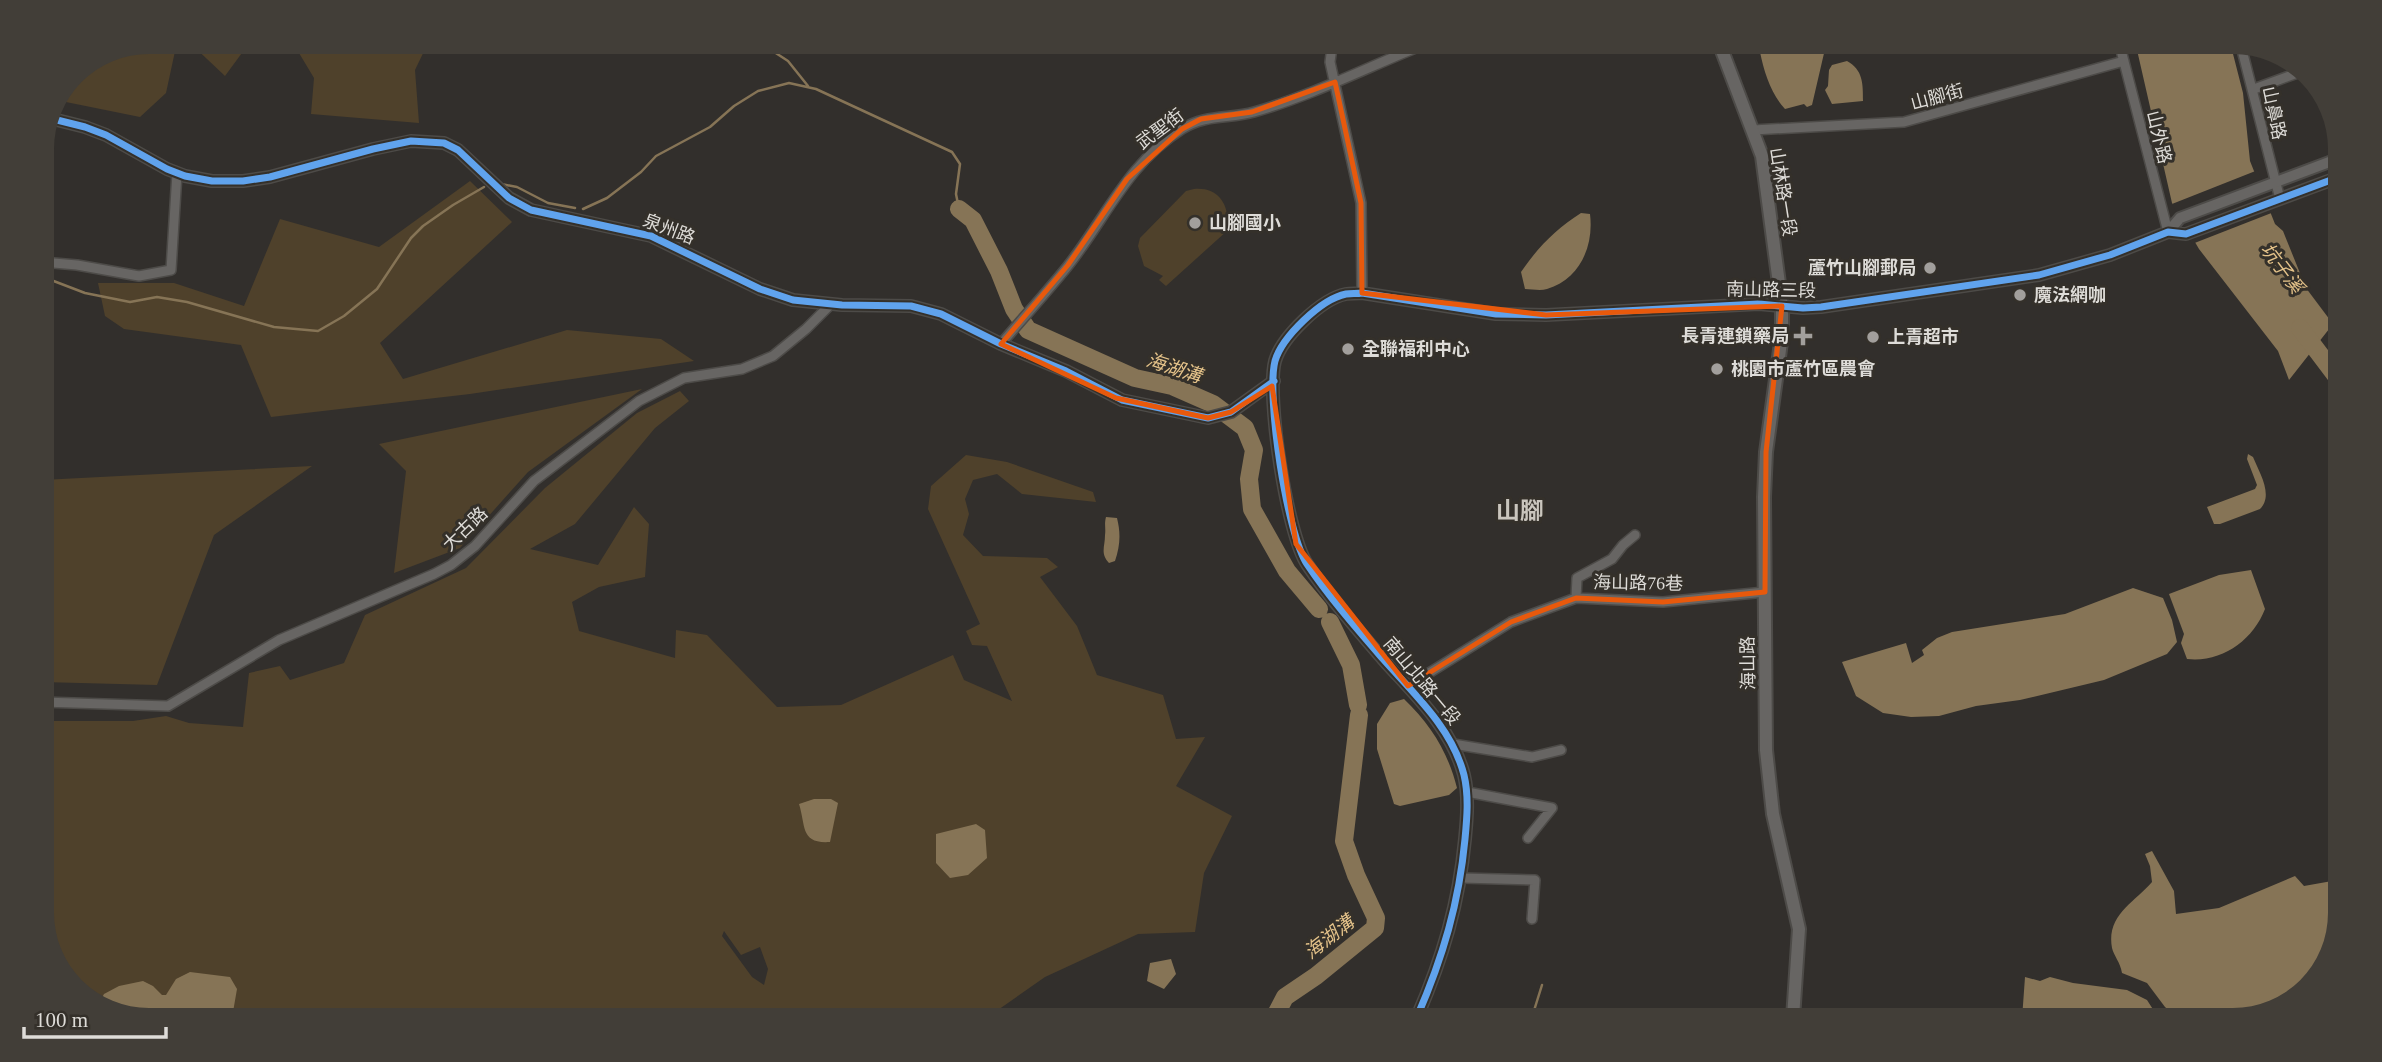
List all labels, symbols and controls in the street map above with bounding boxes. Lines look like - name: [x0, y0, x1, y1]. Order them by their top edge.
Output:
- street label: 山腳街: [1908, 80, 1966, 114]
- street label: 山鼻路: [2259, 85, 2289, 141]
- street label: 武聖街: [1132, 105, 1188, 153]
- street label: 山外路: [2143, 108, 2175, 166]
- street label: 山林路一段: [1766, 146, 1800, 238]
- street label: 泉州路: [640, 210, 698, 248]
- place label: 山腳國小: [1209, 213, 1281, 233]
- marker: 山腳國小: [1187, 215, 1203, 231]
- water label: 坑子溪: [2256, 239, 2309, 299]
- place label: 蘆竹山腳郵局: [1808, 257, 1916, 278]
- marker: 蘆竹山腳郵局: [1922, 260, 1938, 276]
- street label: 南山路三段: [1726, 279, 1816, 301]
- place label: 魔法網咖: [2034, 285, 2106, 305]
- marker: 魔法網咖: [2012, 287, 2028, 303]
- place label: 長青連鎖藥局: [1681, 326, 1789, 346]
- place label: 上青超市: [1887, 327, 1959, 347]
- marker: 長青連鎖藥局: [1795, 328, 1811, 344]
- marker: 上青超市: [1865, 329, 1881, 345]
- place label: 全聯福利中心: [1362, 339, 1470, 359]
- marker: 全聯福利中心: [1340, 341, 1356, 357]
- water label: 海湖溝: [1144, 349, 1207, 388]
- place label: 桃園市蘆竹區農會: [1731, 359, 1876, 379]
- marker: 桃園市蘆竹區農會: [1709, 361, 1725, 377]
- district label: 山腳: [1496, 498, 1544, 524]
- street label: 大古路: [439, 503, 491, 555]
- street label: 海山路76巷: [1593, 572, 1683, 594]
- street label: 南山北路一段: [1380, 633, 1464, 729]
- street label: 海山路: [1738, 636, 1758, 690]
- water label: 海湖溝: [1300, 909, 1360, 963]
- scale bar: [24, 996, 166, 1040]
- text: 100 m: [35, 1008, 88, 1032]

